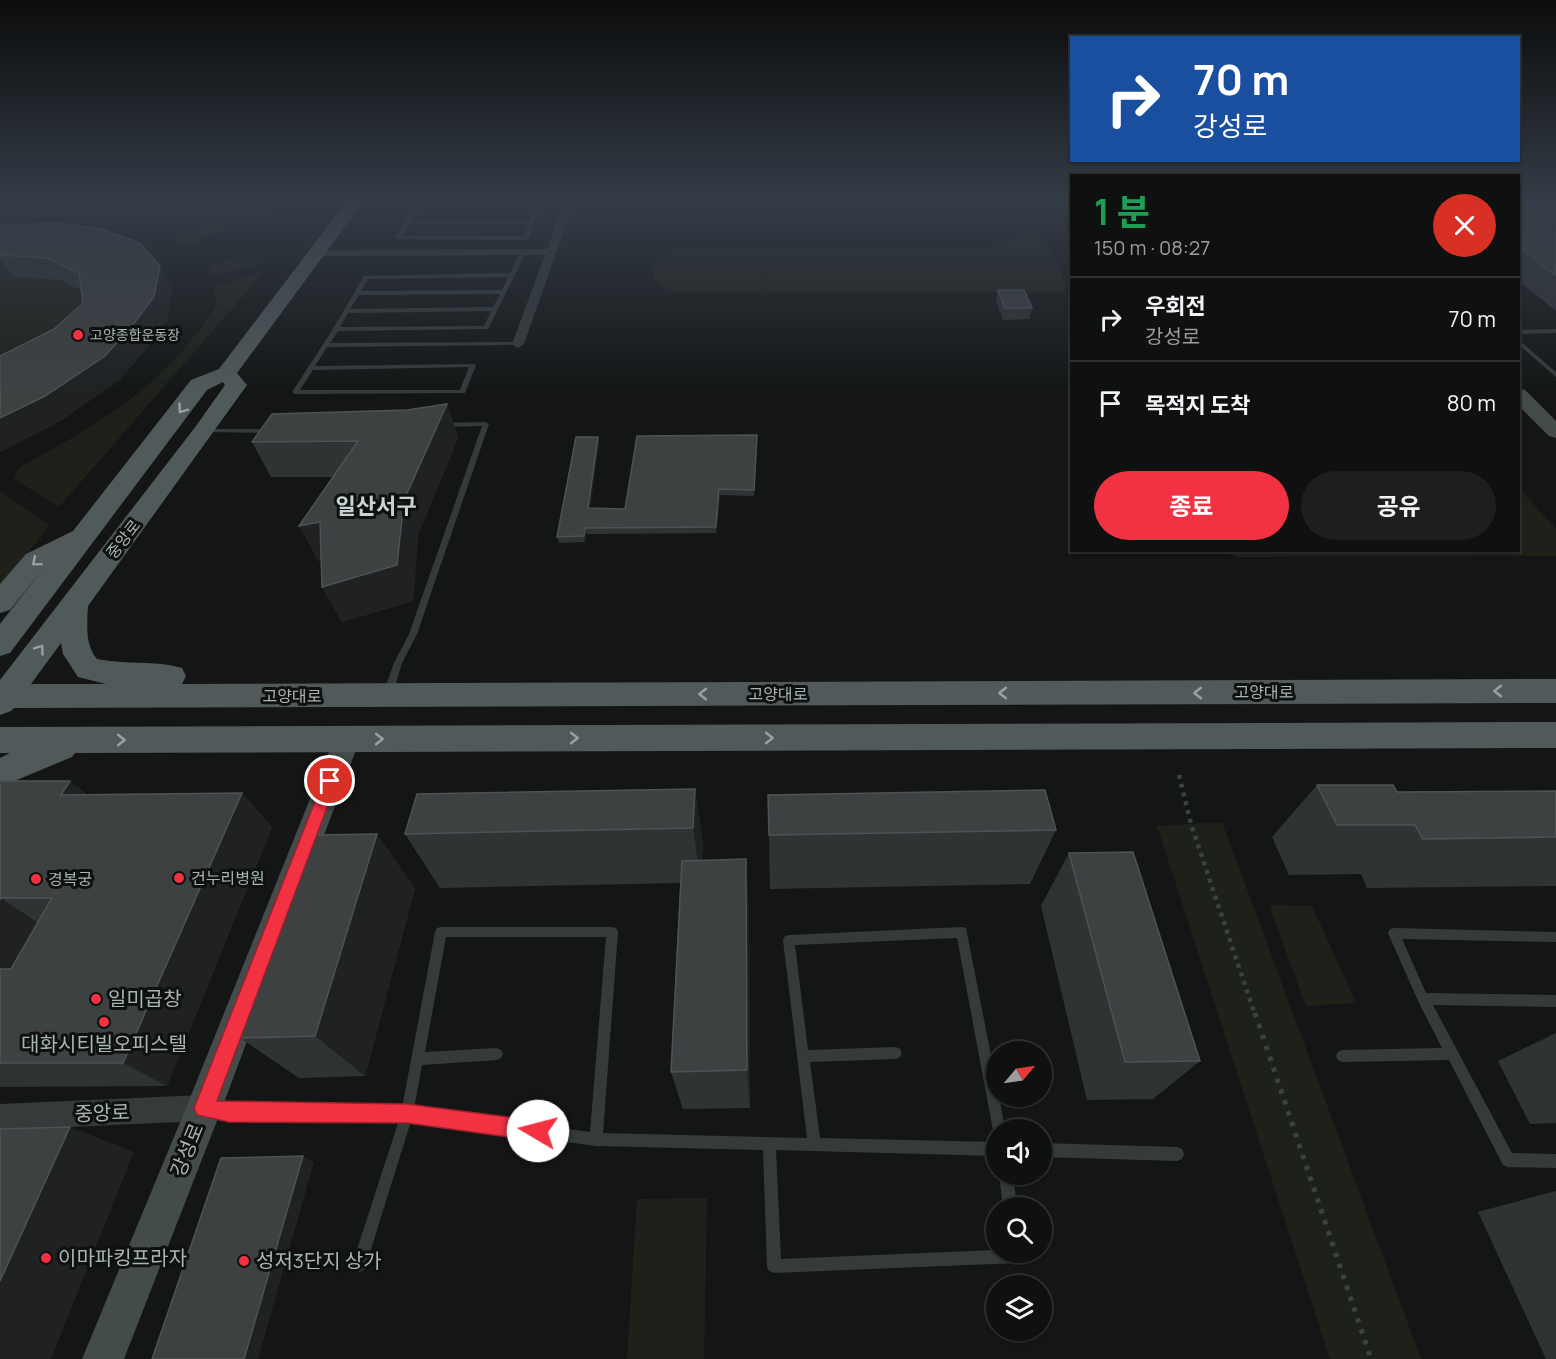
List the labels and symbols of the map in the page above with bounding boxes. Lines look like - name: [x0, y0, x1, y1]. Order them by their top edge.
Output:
- place label: 고양종합운동장: [90, 325, 180, 344]
- marker: 고양종합운동장: [71, 328, 85, 342]
- one-way arrow: [178, 402, 189, 413]
- district label: 일산서구: [336, 491, 416, 521]
- street label: 중앙로: [101, 515, 145, 563]
- one-way arrow: [32, 554, 43, 565]
- one-way arrow: [32, 645, 43, 656]
- street label: 고양대로: [1235, 681, 1294, 703]
- street label: 고양대로: [749, 683, 808, 705]
- street label: 고양대로: [263, 685, 322, 707]
- one-way arrow: [1493, 685, 1502, 697]
- one-way arrow: [998, 687, 1007, 699]
- one-way arrow: [1193, 687, 1202, 699]
- one-way arrow: [698, 688, 707, 700]
- one-way arrow: [570, 732, 579, 744]
- one-way arrow: [765, 732, 774, 744]
- one-way arrow: [375, 733, 384, 745]
- one-way arrow: [117, 734, 126, 746]
- pin: [304, 755, 355, 806]
- place label: 건누리병원: [191, 867, 265, 889]
- place label: 경복궁: [48, 868, 92, 890]
- marker: 건누리병원: [172, 871, 186, 885]
- marker: 경복궁: [29, 872, 43, 886]
- place label: 일미곱창: [108, 985, 182, 1012]
- marker: 일미곱창: [89, 992, 103, 1006]
- marker: 대화시티빌오피스텔: [97, 1015, 111, 1029]
- place label: 대화시티빌오피스텔: [21, 1030, 187, 1057]
- north arrow: [986, 1041, 1052, 1107]
- street label: 중앙로: [74, 1098, 130, 1127]
- position arrow: [506, 1099, 570, 1163]
- street label: 강성로: [164, 1119, 209, 1180]
- place label: 이마파킹프라자: [58, 1244, 187, 1271]
- place label: 성저3단지 상가: [256, 1247, 381, 1274]
- marker: 이마파킹프라자: [39, 1251, 53, 1265]
- marker: 성저3단지 상가: [237, 1254, 251, 1268]

